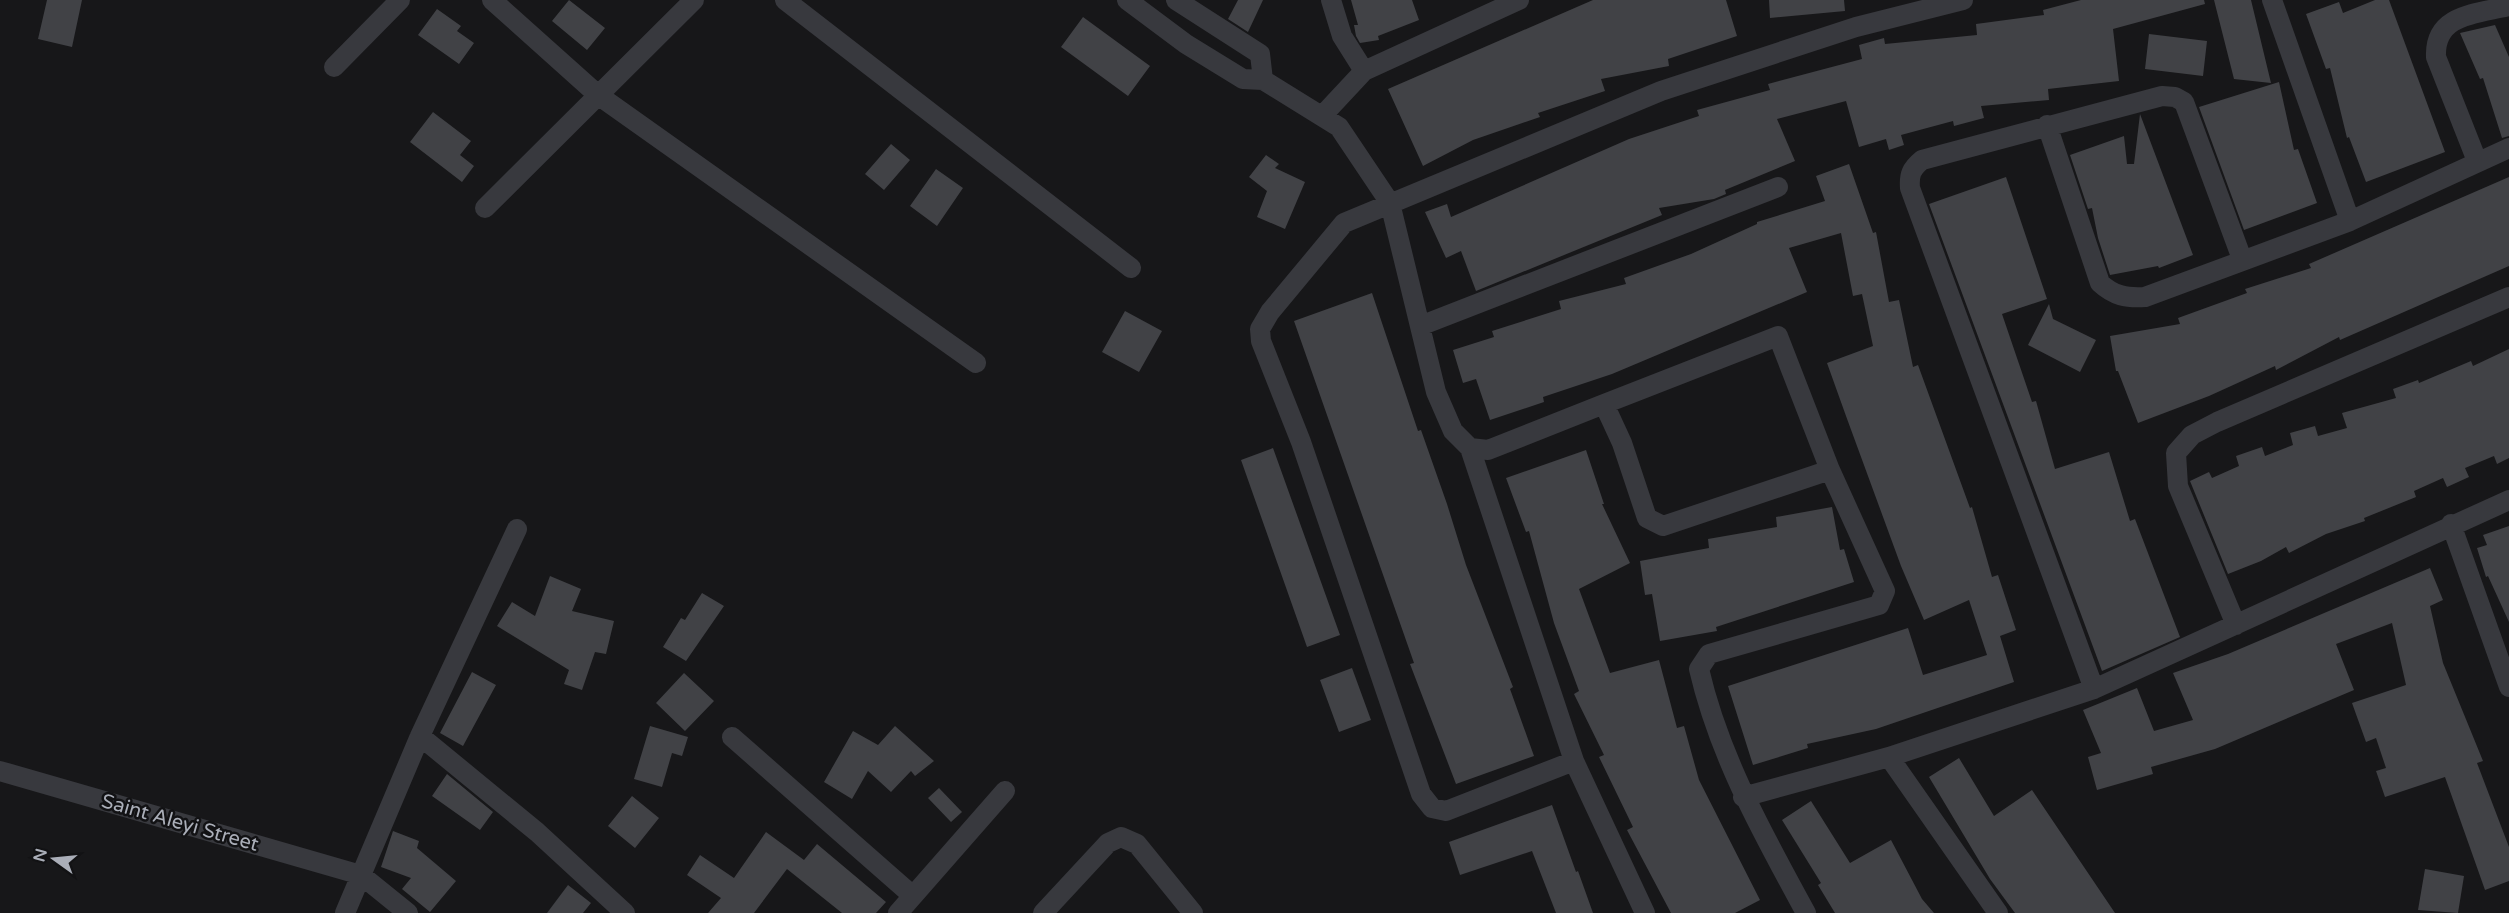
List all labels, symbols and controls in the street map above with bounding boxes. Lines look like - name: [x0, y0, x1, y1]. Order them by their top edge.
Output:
- street label: Saint Aleyi Street: [99, 789, 262, 857]
- north arrow: [24, 829, 84, 889]
- text: N: [29, 847, 52, 864]

